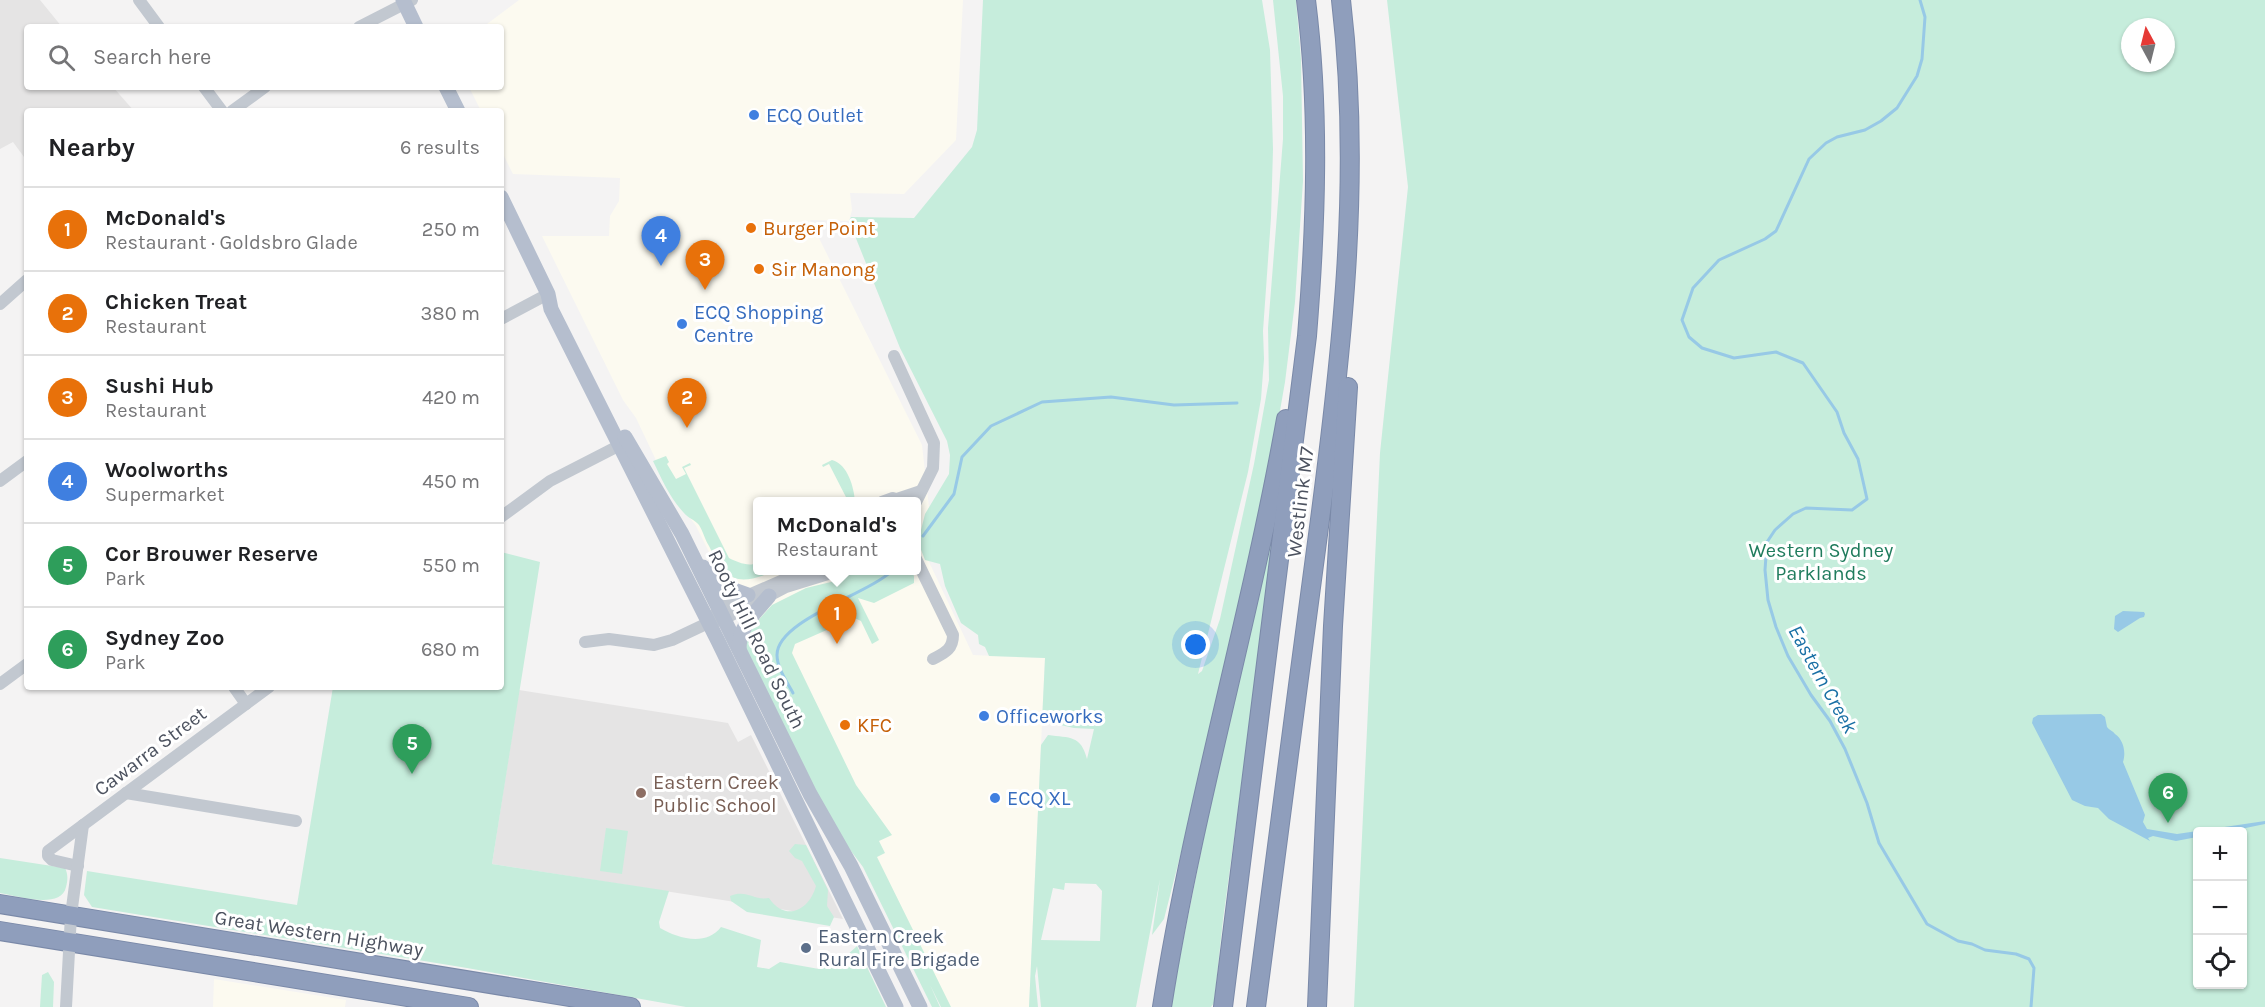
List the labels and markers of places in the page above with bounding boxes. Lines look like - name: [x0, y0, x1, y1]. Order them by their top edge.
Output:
- place label: ECQ Outlet: [766, 104, 864, 127]
- marker: ECQ Outlet: [747, 108, 761, 122]
- pin: 4: [642, 216, 680, 266]
- place label: Burger Point: [763, 217, 876, 240]
- marker: Burger Point: [744, 221, 758, 235]
- pin: 3: [686, 240, 724, 290]
- place label: Sir Manong: [771, 258, 875, 281]
- marker: Sir Manong: [752, 262, 766, 276]
- place label: ECQ Shopping Centre: [694, 301, 823, 347]
- marker: ECQ Shopping Centre: [675, 317, 689, 331]
- pin: 2: [668, 378, 706, 428]
- pin: 1: [818, 594, 856, 644]
- place label: Officeworks: [996, 705, 1104, 728]
- marker: Officeworks: [977, 709, 991, 723]
- place label: KFC: [857, 714, 892, 737]
- marker: KFC: [838, 718, 852, 732]
- pin: 5: [392, 724, 432, 774]
- place label: Eastern Creek Public School: [653, 771, 779, 817]
- pin: 6: [2148, 774, 2188, 823]
- marker: Eastern Creek Public School: [634, 786, 648, 800]
- place label: ECQ XL: [1007, 787, 1071, 810]
- marker: ECQ XL: [988, 791, 1002, 805]
- place label: Eastern Creek Rural Fire Brigade: [818, 925, 980, 971]
- marker: Eastern Creek Rural Fire Brigade: [799, 941, 813, 955]

